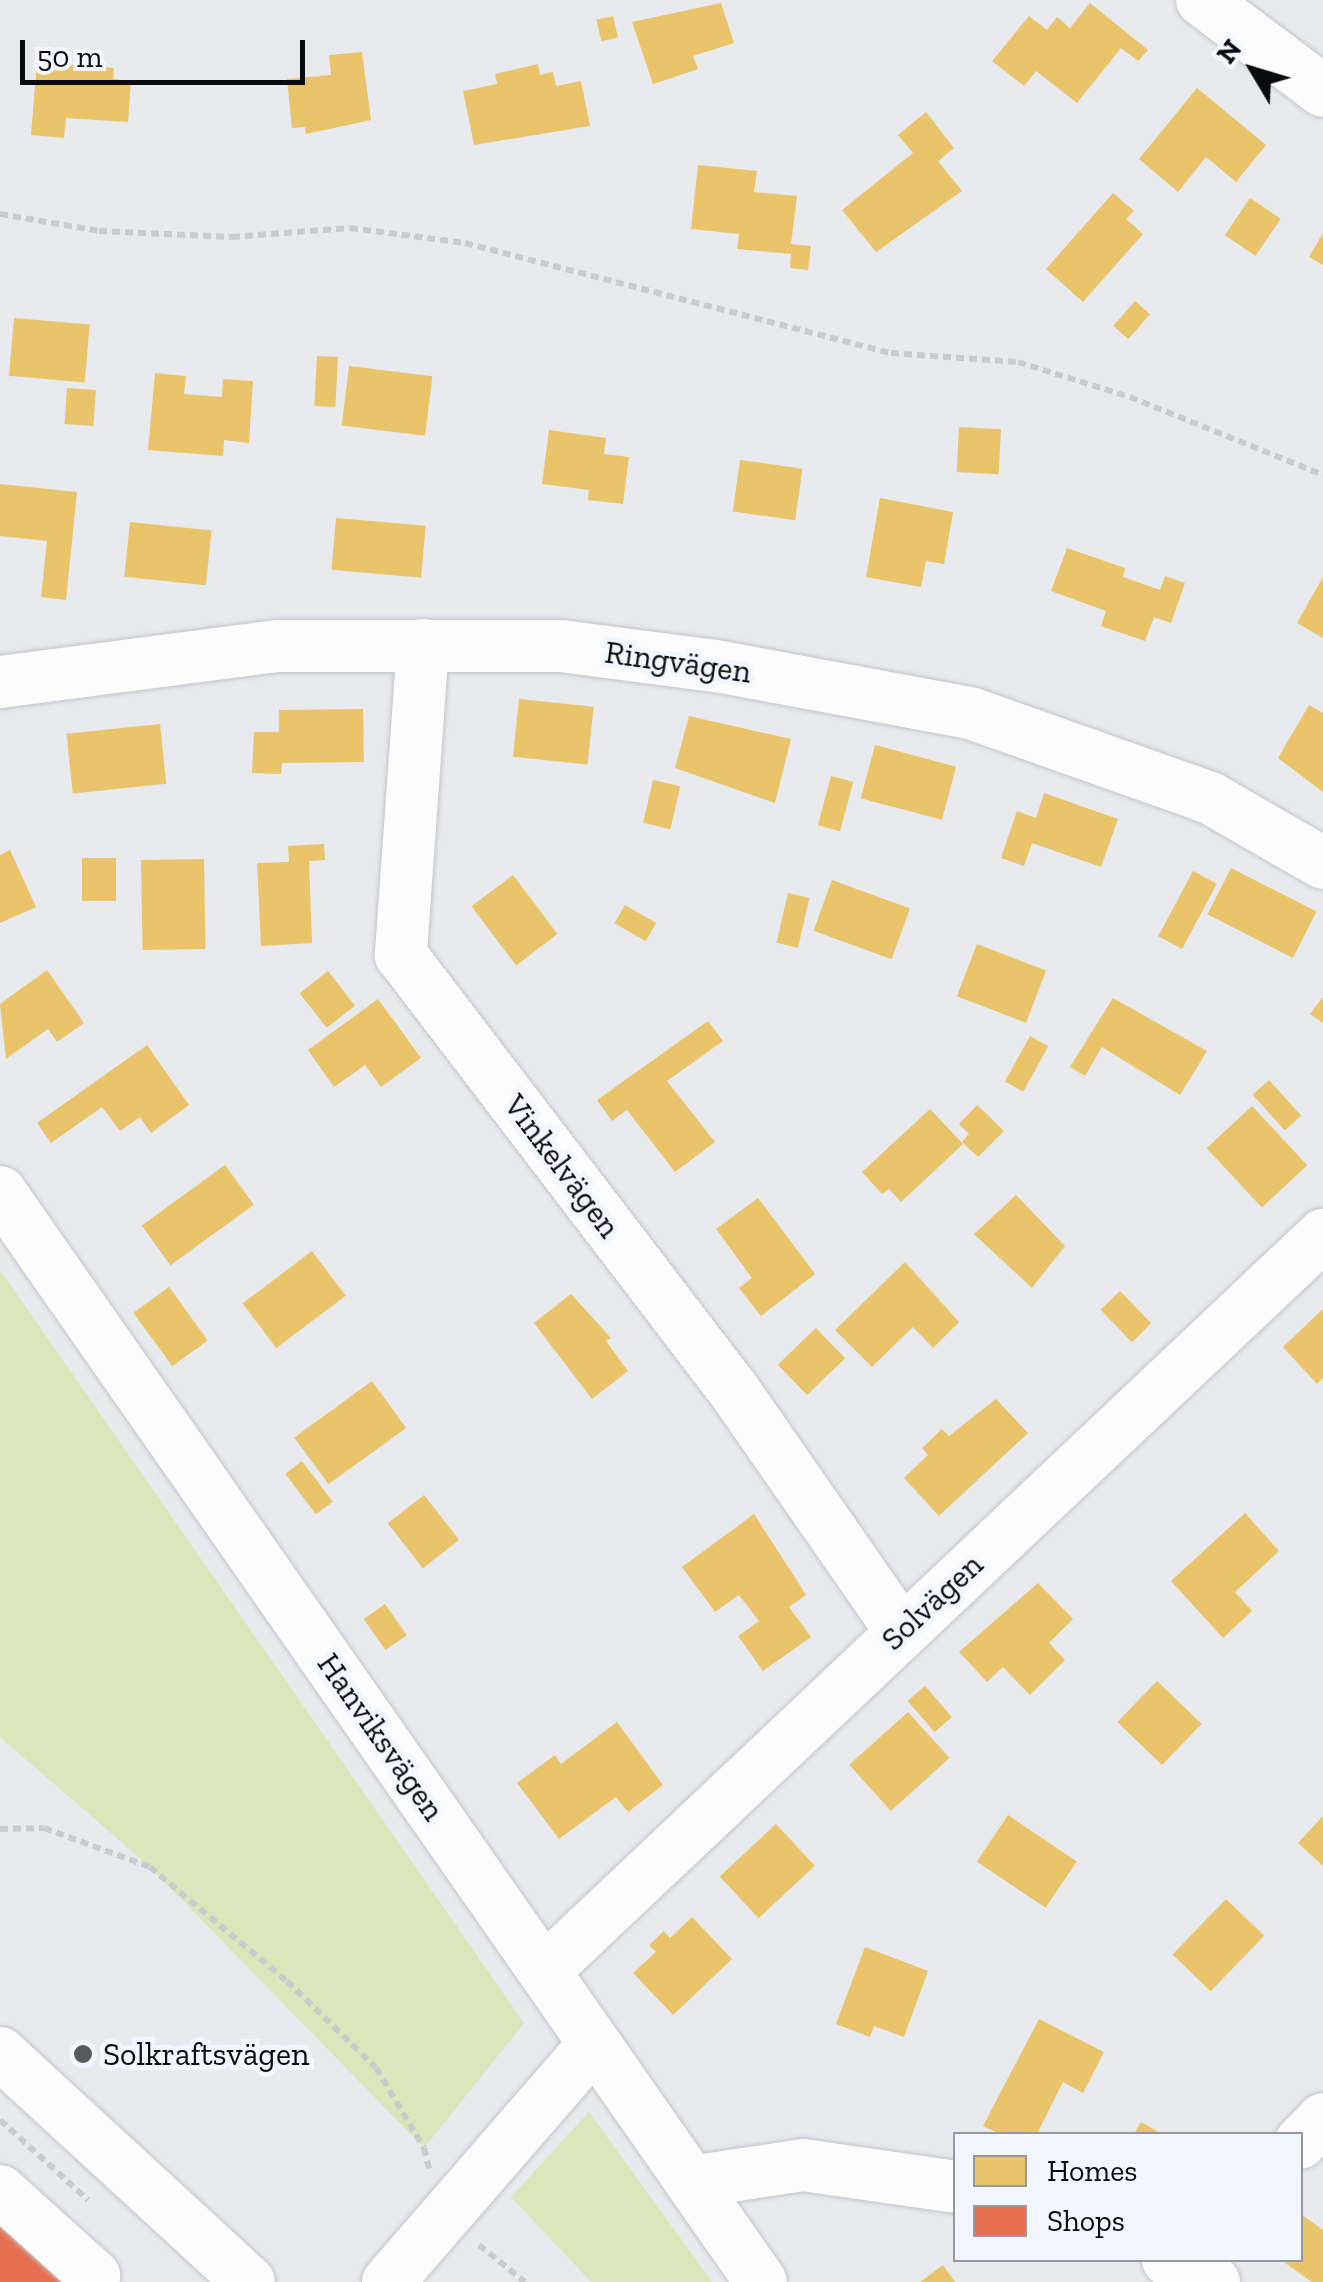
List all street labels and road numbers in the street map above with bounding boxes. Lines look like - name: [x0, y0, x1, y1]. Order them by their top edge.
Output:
- street label: Ringvägen: [602, 633, 754, 691]
- street label: Vinkelvägen: [496, 1087, 628, 1245]
- street label: Solvägen: [873, 1546, 991, 1658]
- street label: Hanviksvägen: [309, 1646, 453, 1828]

